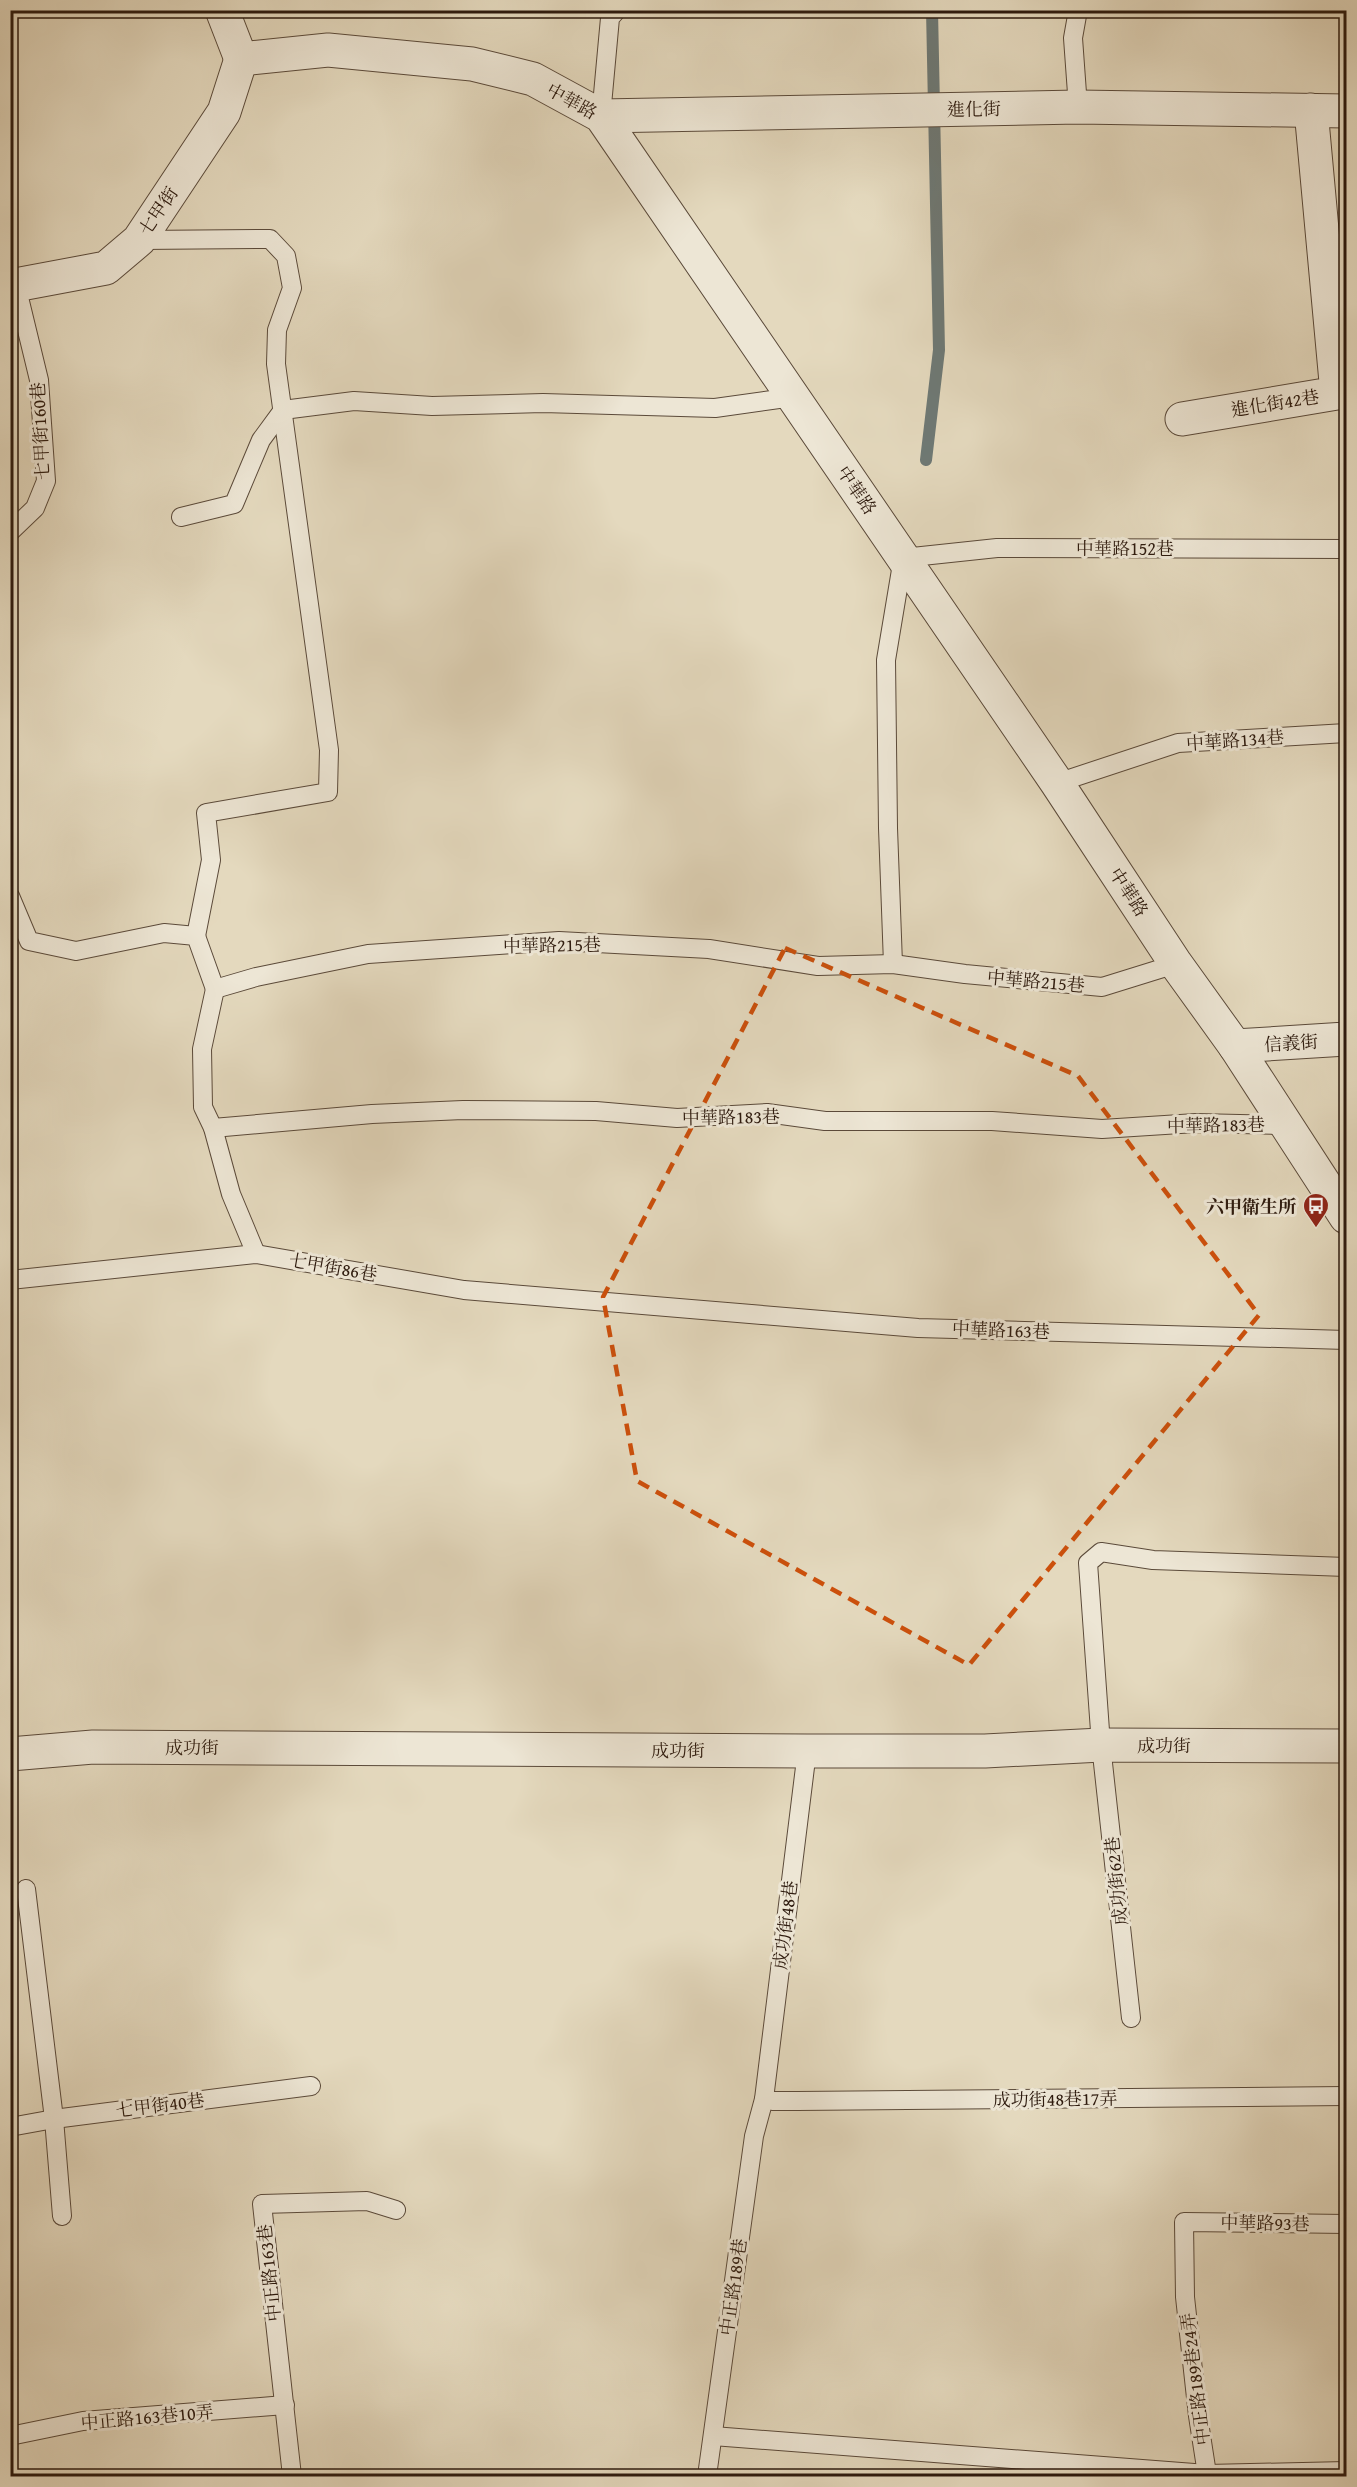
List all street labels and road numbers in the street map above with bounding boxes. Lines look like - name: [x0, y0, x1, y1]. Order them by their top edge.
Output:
- street label: 中華路: [542, 76, 602, 126]
- street label: 進化街: [947, 95, 1001, 123]
- street label: 七甲街: [132, 181, 184, 241]
- street label: 七甲街160巷: [24, 381, 56, 481]
- street label: 進化街42巷: [1229, 383, 1321, 423]
- street label: 中華路: [831, 460, 883, 520]
- street label: 中華路152巷: [1076, 535, 1174, 562]
- street label: 中華路134巷: [1185, 723, 1285, 757]
- street label: 中華路: [1103, 862, 1155, 922]
- street label: 中華路215巷: [503, 931, 601, 959]
- street label: 中華路215巷: [986, 963, 1086, 999]
- street label: 信義街: [1263, 1028, 1319, 1058]
- street label: 中華路183巷: [682, 1103, 780, 1131]
- street label: 中華路183巷: [1167, 1111, 1265, 1139]
- street label: 七甲街86巷: [287, 1246, 379, 1288]
- street label: 中華路163巷: [952, 1315, 1050, 1345]
- street label: 成功街: [1137, 1732, 1191, 1759]
- street label: 成功街: [165, 1734, 219, 1761]
- street label: 成功街: [651, 1737, 705, 1764]
- street label: 成功街62巷: [1098, 1835, 1134, 1927]
- street label: 成功街48巷: [766, 1879, 804, 1971]
- street label: 成功街48巷17弄: [992, 2084, 1118, 2114]
- street label: 七甲街40巷: [114, 2086, 206, 2124]
- street label: 中華路93巷: [1220, 2209, 1310, 2237]
- street label: 中正路163巷: [250, 2223, 288, 2323]
- street label: 中正路189巷: [713, 2237, 753, 2337]
- street label: 中正路189巷24弄: [1173, 2311, 1217, 2447]
- street label: 中正路163巷10弄: [79, 2398, 215, 2436]

